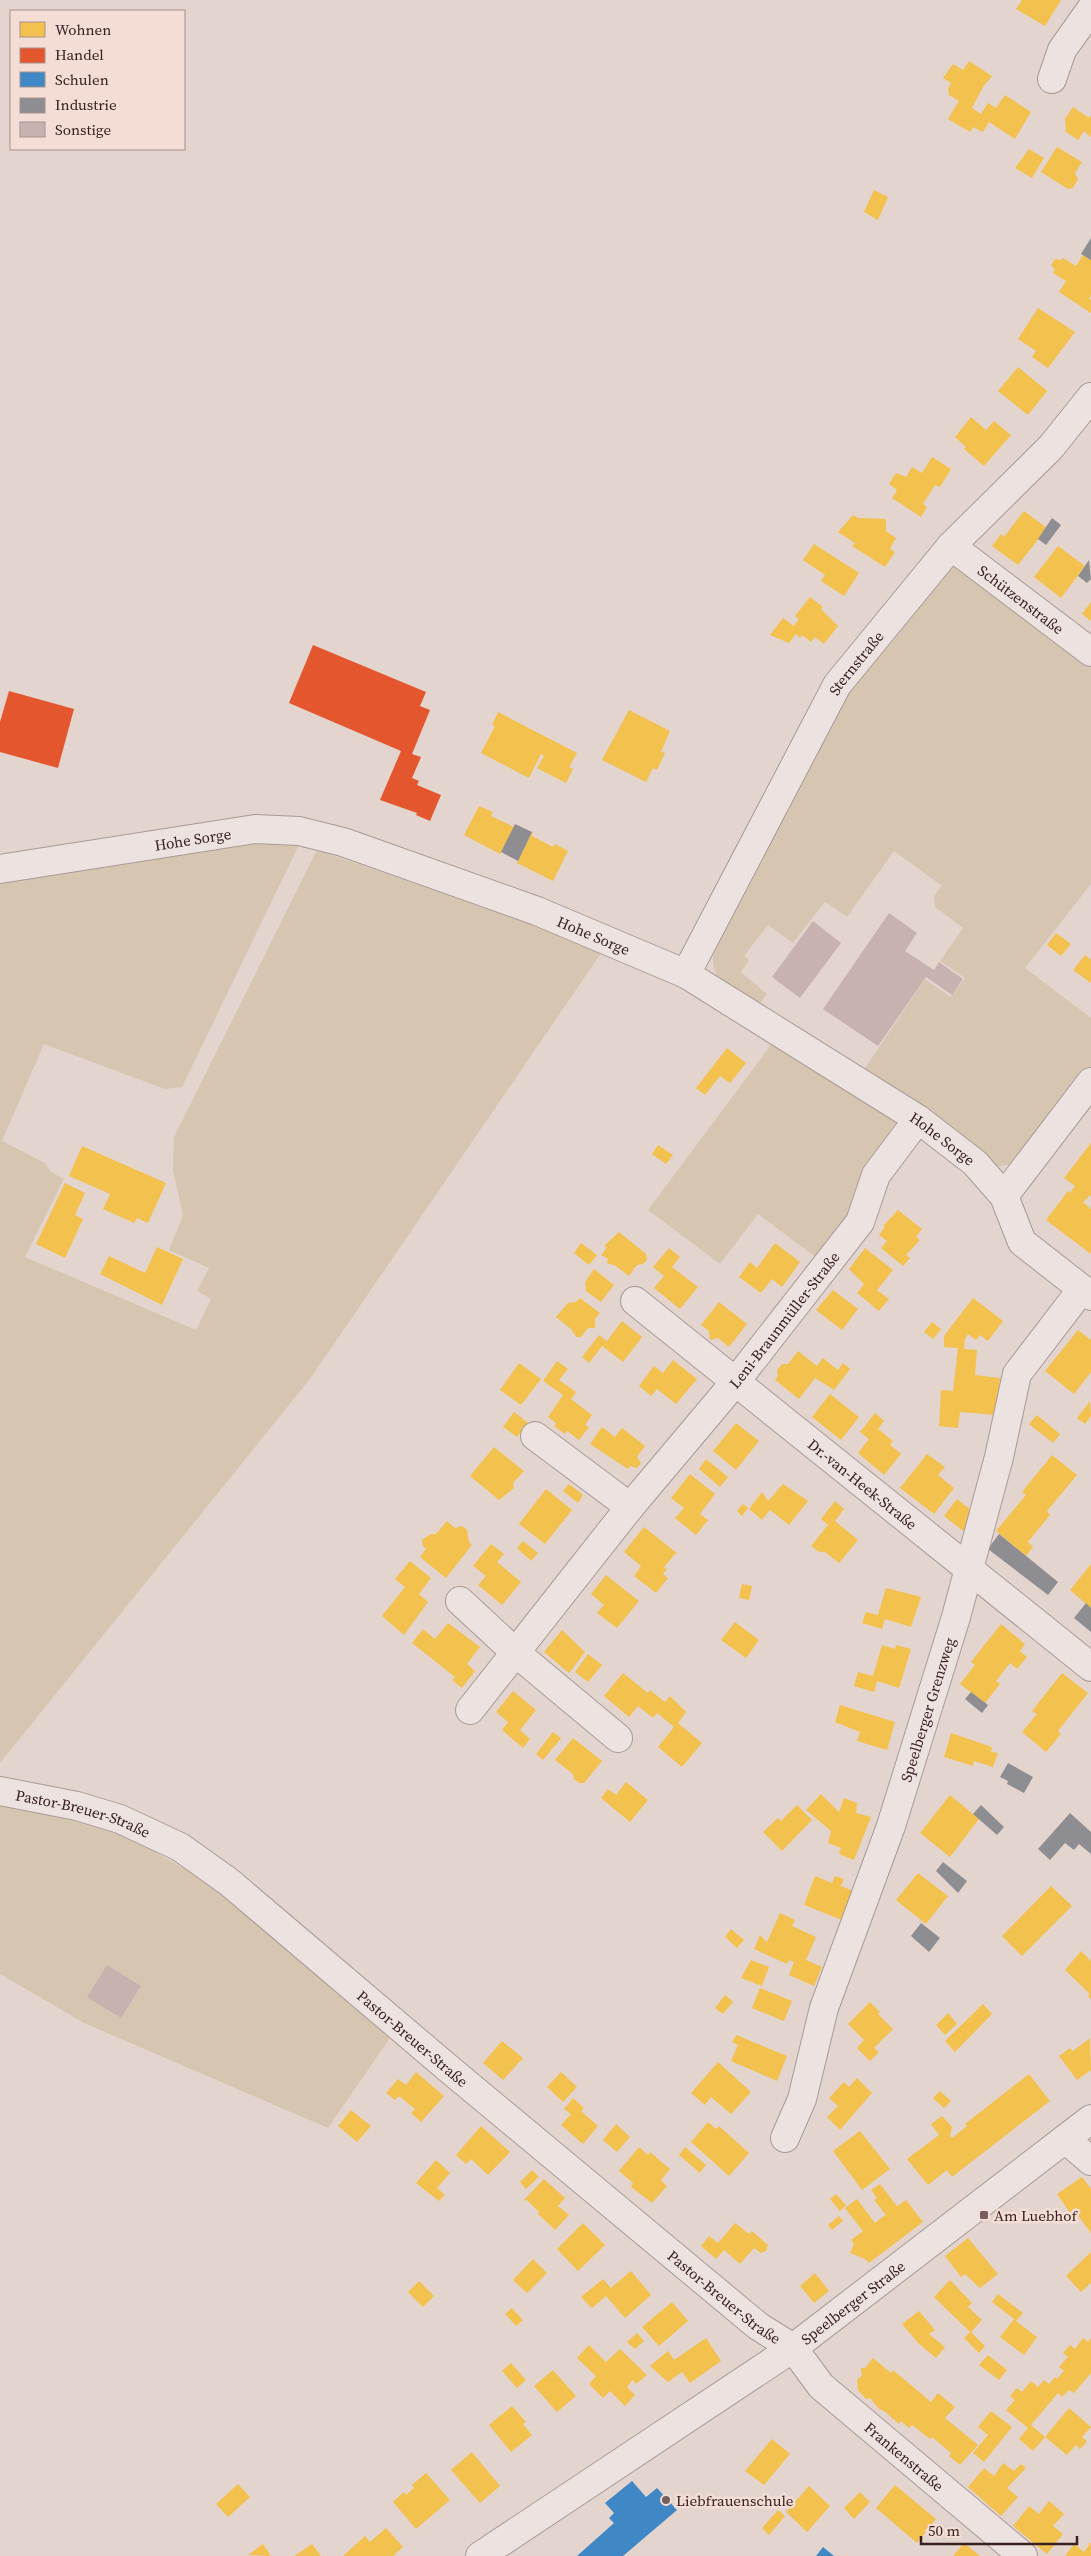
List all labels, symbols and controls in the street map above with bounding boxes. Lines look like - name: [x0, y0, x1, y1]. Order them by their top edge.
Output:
- legend: [10, 10, 185, 150]
- text: Wohnen: [55, 19, 111, 40]
- text: Handel: [55, 44, 104, 65]
- text: Schulen: [55, 69, 109, 90]
- text: Industrie: [55, 94, 117, 115]
- text: Sonstige: [55, 119, 111, 140]
- street label: Schützenstraße: [974, 560, 1069, 639]
- street label: Sternstraße: [823, 626, 888, 698]
- street label: Hohe Sorge: [153, 822, 233, 855]
- street label: Hohe Sorge: [554, 910, 634, 960]
- street label: Hohe Sorge: [906, 1106, 980, 1170]
- street label: Leni-Braunmüller-Straße: [724, 1247, 844, 1393]
- street label: Dr.-van-Heek-Straße: [804, 1433, 922, 1534]
- street label: Speelberger Grenzweg: [895, 1635, 960, 1784]
- street label: Pastor-Breuer-Straße: [14, 1784, 154, 1842]
- street label: Pastor-Breuer-Straße: [353, 1985, 473, 2092]
- place label: Am Luebhof: [994, 2205, 1078, 2226]
- marker: Am Luebhof: [978, 2209, 990, 2221]
- street label: Pastor-Breuer-Straße: [663, 2245, 785, 2349]
- street label: Speelberger Straße: [796, 2255, 909, 2349]
- street label: Frankenstraße: [860, 2417, 949, 2496]
- place label: Liebfrauenschule: [676, 2490, 794, 2511]
- marker: Liebfrauenschule: [660, 2494, 672, 2506]
- scale bar: [921, 2514, 1077, 2546]
- text: 50 m: [928, 2520, 960, 2541]

